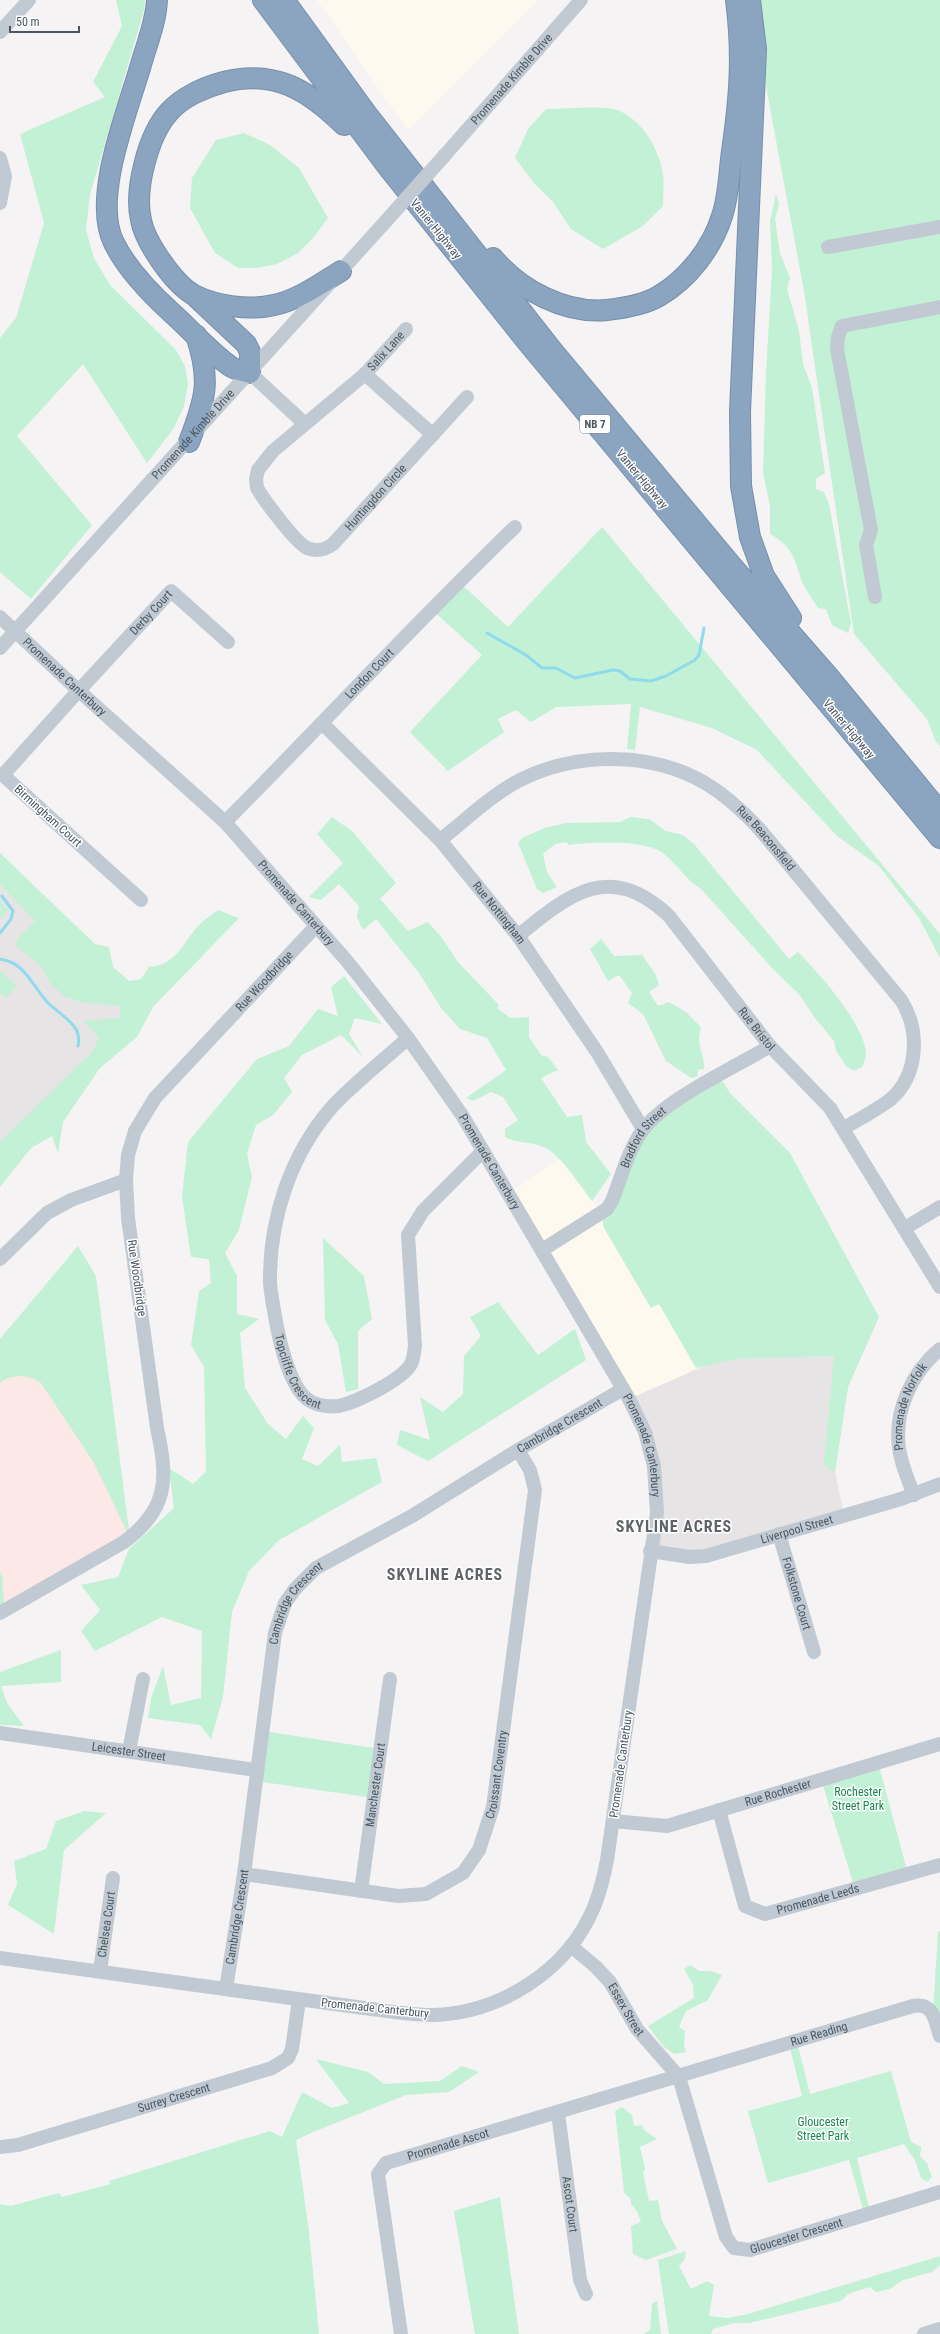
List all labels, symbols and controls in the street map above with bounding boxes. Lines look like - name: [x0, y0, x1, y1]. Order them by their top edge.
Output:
- scale bar: [10, 8, 79, 34]
- text: 50 m: [16, 15, 40, 29]
- street label: Promenade Kimble Drive: [468, 31, 555, 127]
- street label: Vanier Highway: [408, 196, 464, 262]
- street label: Salix Lane: [364, 328, 408, 374]
- street label: Promenade Kimble Drive: [149, 386, 238, 482]
- road number: NB 7: [580, 415, 610, 433]
- street label: Vanier Highway: [613, 446, 671, 512]
- street label: Huntingdon Circle: [342, 461, 409, 533]
- street label: Derby Court: [127, 587, 175, 638]
- street label: Promenade Canterbury: [20, 635, 109, 719]
- street label: London Court: [342, 645, 397, 702]
- street label: Vanier Highway: [820, 696, 878, 762]
- street label: Birmingham Court: [11, 782, 85, 850]
- street label: Rue Beaconsfield: [734, 803, 798, 873]
- street label: Promenade Canterbury: [255, 857, 337, 948]
- street label: Rue Nottingham: [470, 879, 528, 947]
- street label: Rue Woodbridge: [233, 948, 296, 1014]
- street label: Rue Bristol: [735, 1004, 778, 1054]
- street label: Bradford Street: [618, 1103, 669, 1170]
- street label: Promenade Canterbury: [456, 1112, 523, 1212]
- street label: Rue Woodbridge: [125, 1239, 149, 1318]
- street label: Topcliffe Crescent: [272, 1333, 323, 1412]
- street label: Promenade Norfolk: [891, 1360, 930, 1451]
- street label: Promenade Canterbury: [620, 1391, 663, 1498]
- street label: Cambridge Crescent: [514, 1395, 605, 1456]
- street label: Liverpool Street: [759, 1512, 835, 1547]
- district label: SKYLINE ACRES: [616, 1517, 732, 1536]
- street label: Folkstone Court: [779, 1555, 814, 1632]
- street label: Cambridge Crescent: [267, 1559, 325, 1645]
- district label: SKYLINE ACRES: [387, 1565, 503, 1584]
- street label: Promenade Canterbury: [607, 1709, 635, 1819]
- street label: Croissant Coventry: [483, 1729, 510, 1821]
- street label: Leicester Street: [91, 1739, 167, 1764]
- street label: Manchester Court: [363, 1742, 388, 1828]
- street label: Rue Rochester: [743, 1776, 813, 1809]
- park label: Rochester Street Park: [832, 1785, 885, 1813]
- street label: Cambridge Crescent: [223, 1868, 252, 1965]
- street label: Promenade Leeds: [775, 1881, 861, 1917]
- street label: Chelsea Court: [95, 1890, 118, 1958]
- street label: Essex Street: [605, 1981, 647, 2039]
- street label: Promenade Canterbury: [320, 1995, 430, 2021]
- street label: Rue Reading: [789, 2019, 849, 2049]
- street label: Surrey Crescent: [136, 2080, 212, 2115]
- park label: Gloucester Street Park: [797, 2115, 850, 2143]
- street label: Promenade Ascot: [406, 2126, 491, 2163]
- street label: Ascot Court: [559, 2175, 581, 2234]
- street label: Gloucester Crescent: [748, 2215, 845, 2257]

